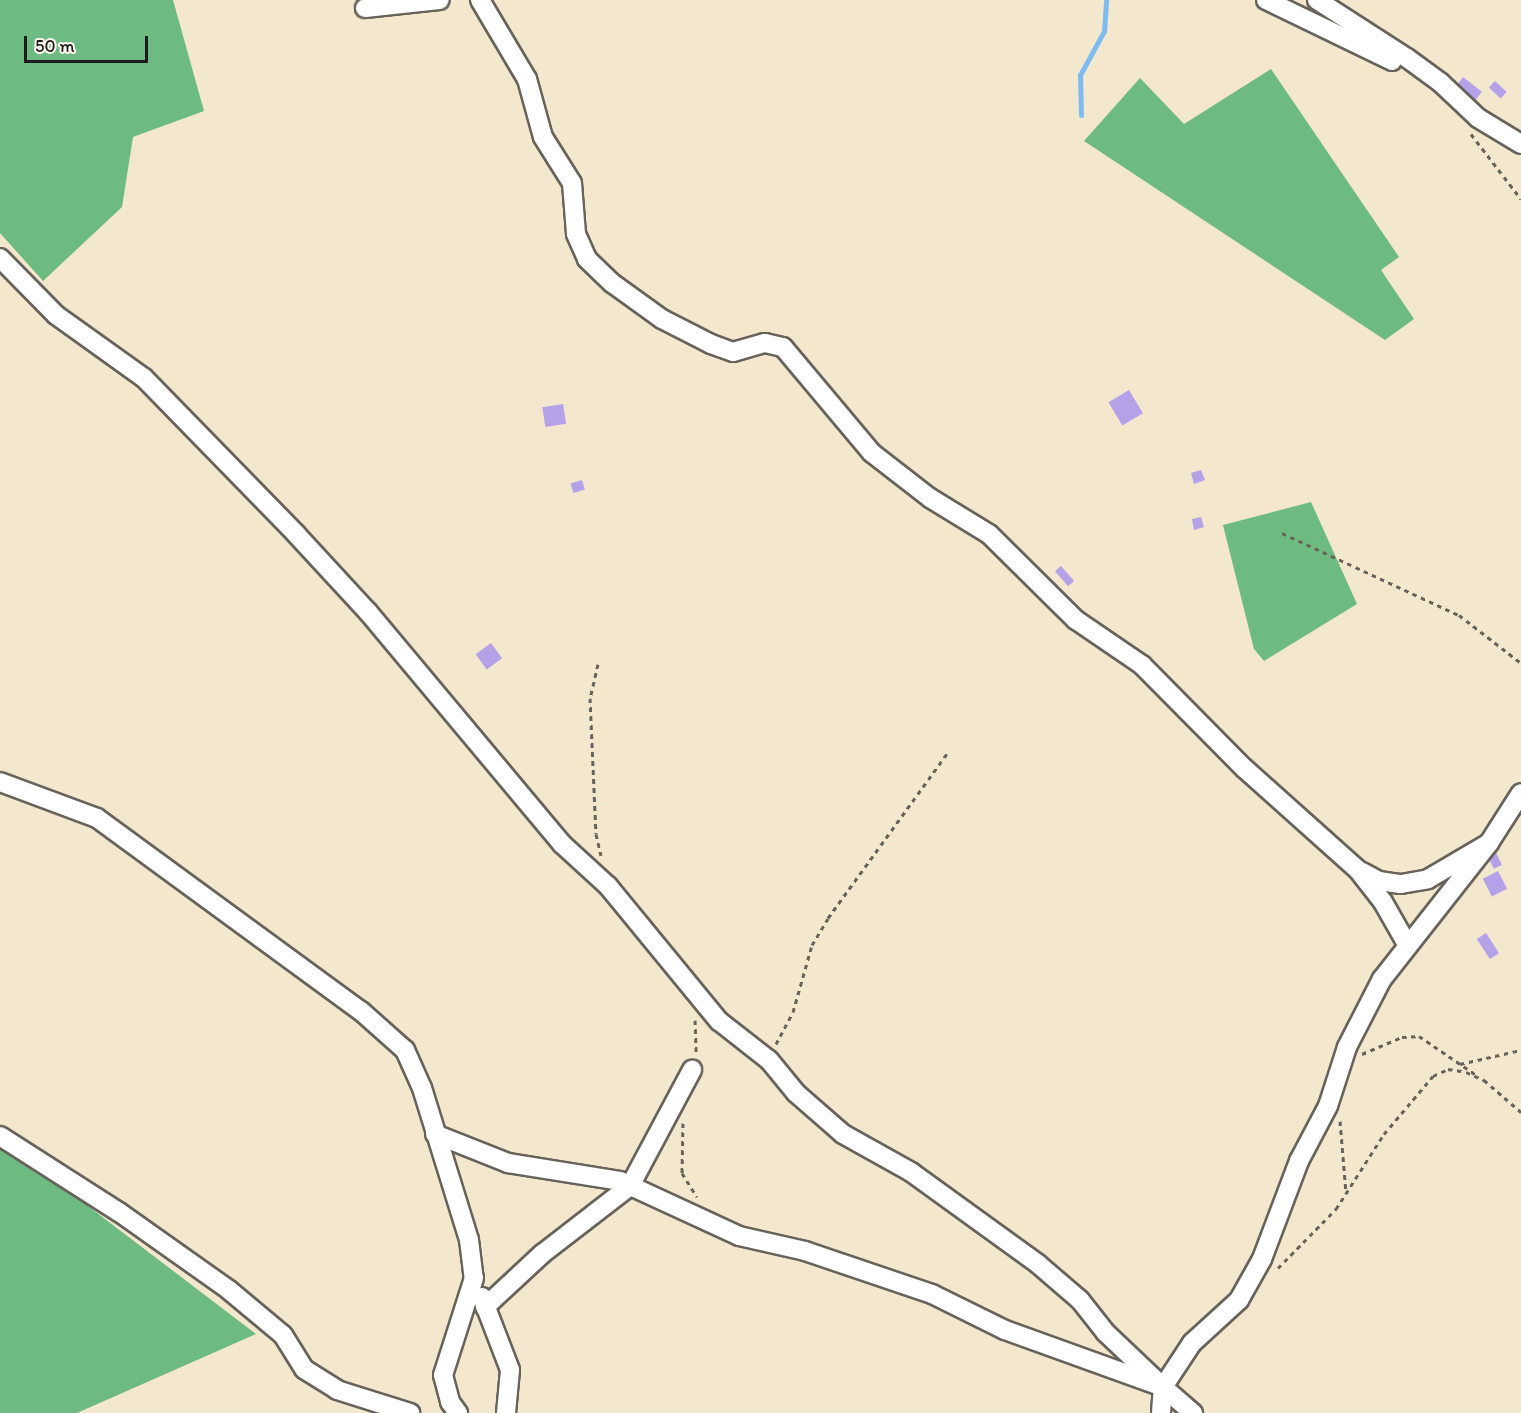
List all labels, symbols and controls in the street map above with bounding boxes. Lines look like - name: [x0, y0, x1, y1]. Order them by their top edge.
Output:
- scale bar: [27, 24, 152, 62]
- text: 50 m: [35, 35, 75, 57]

